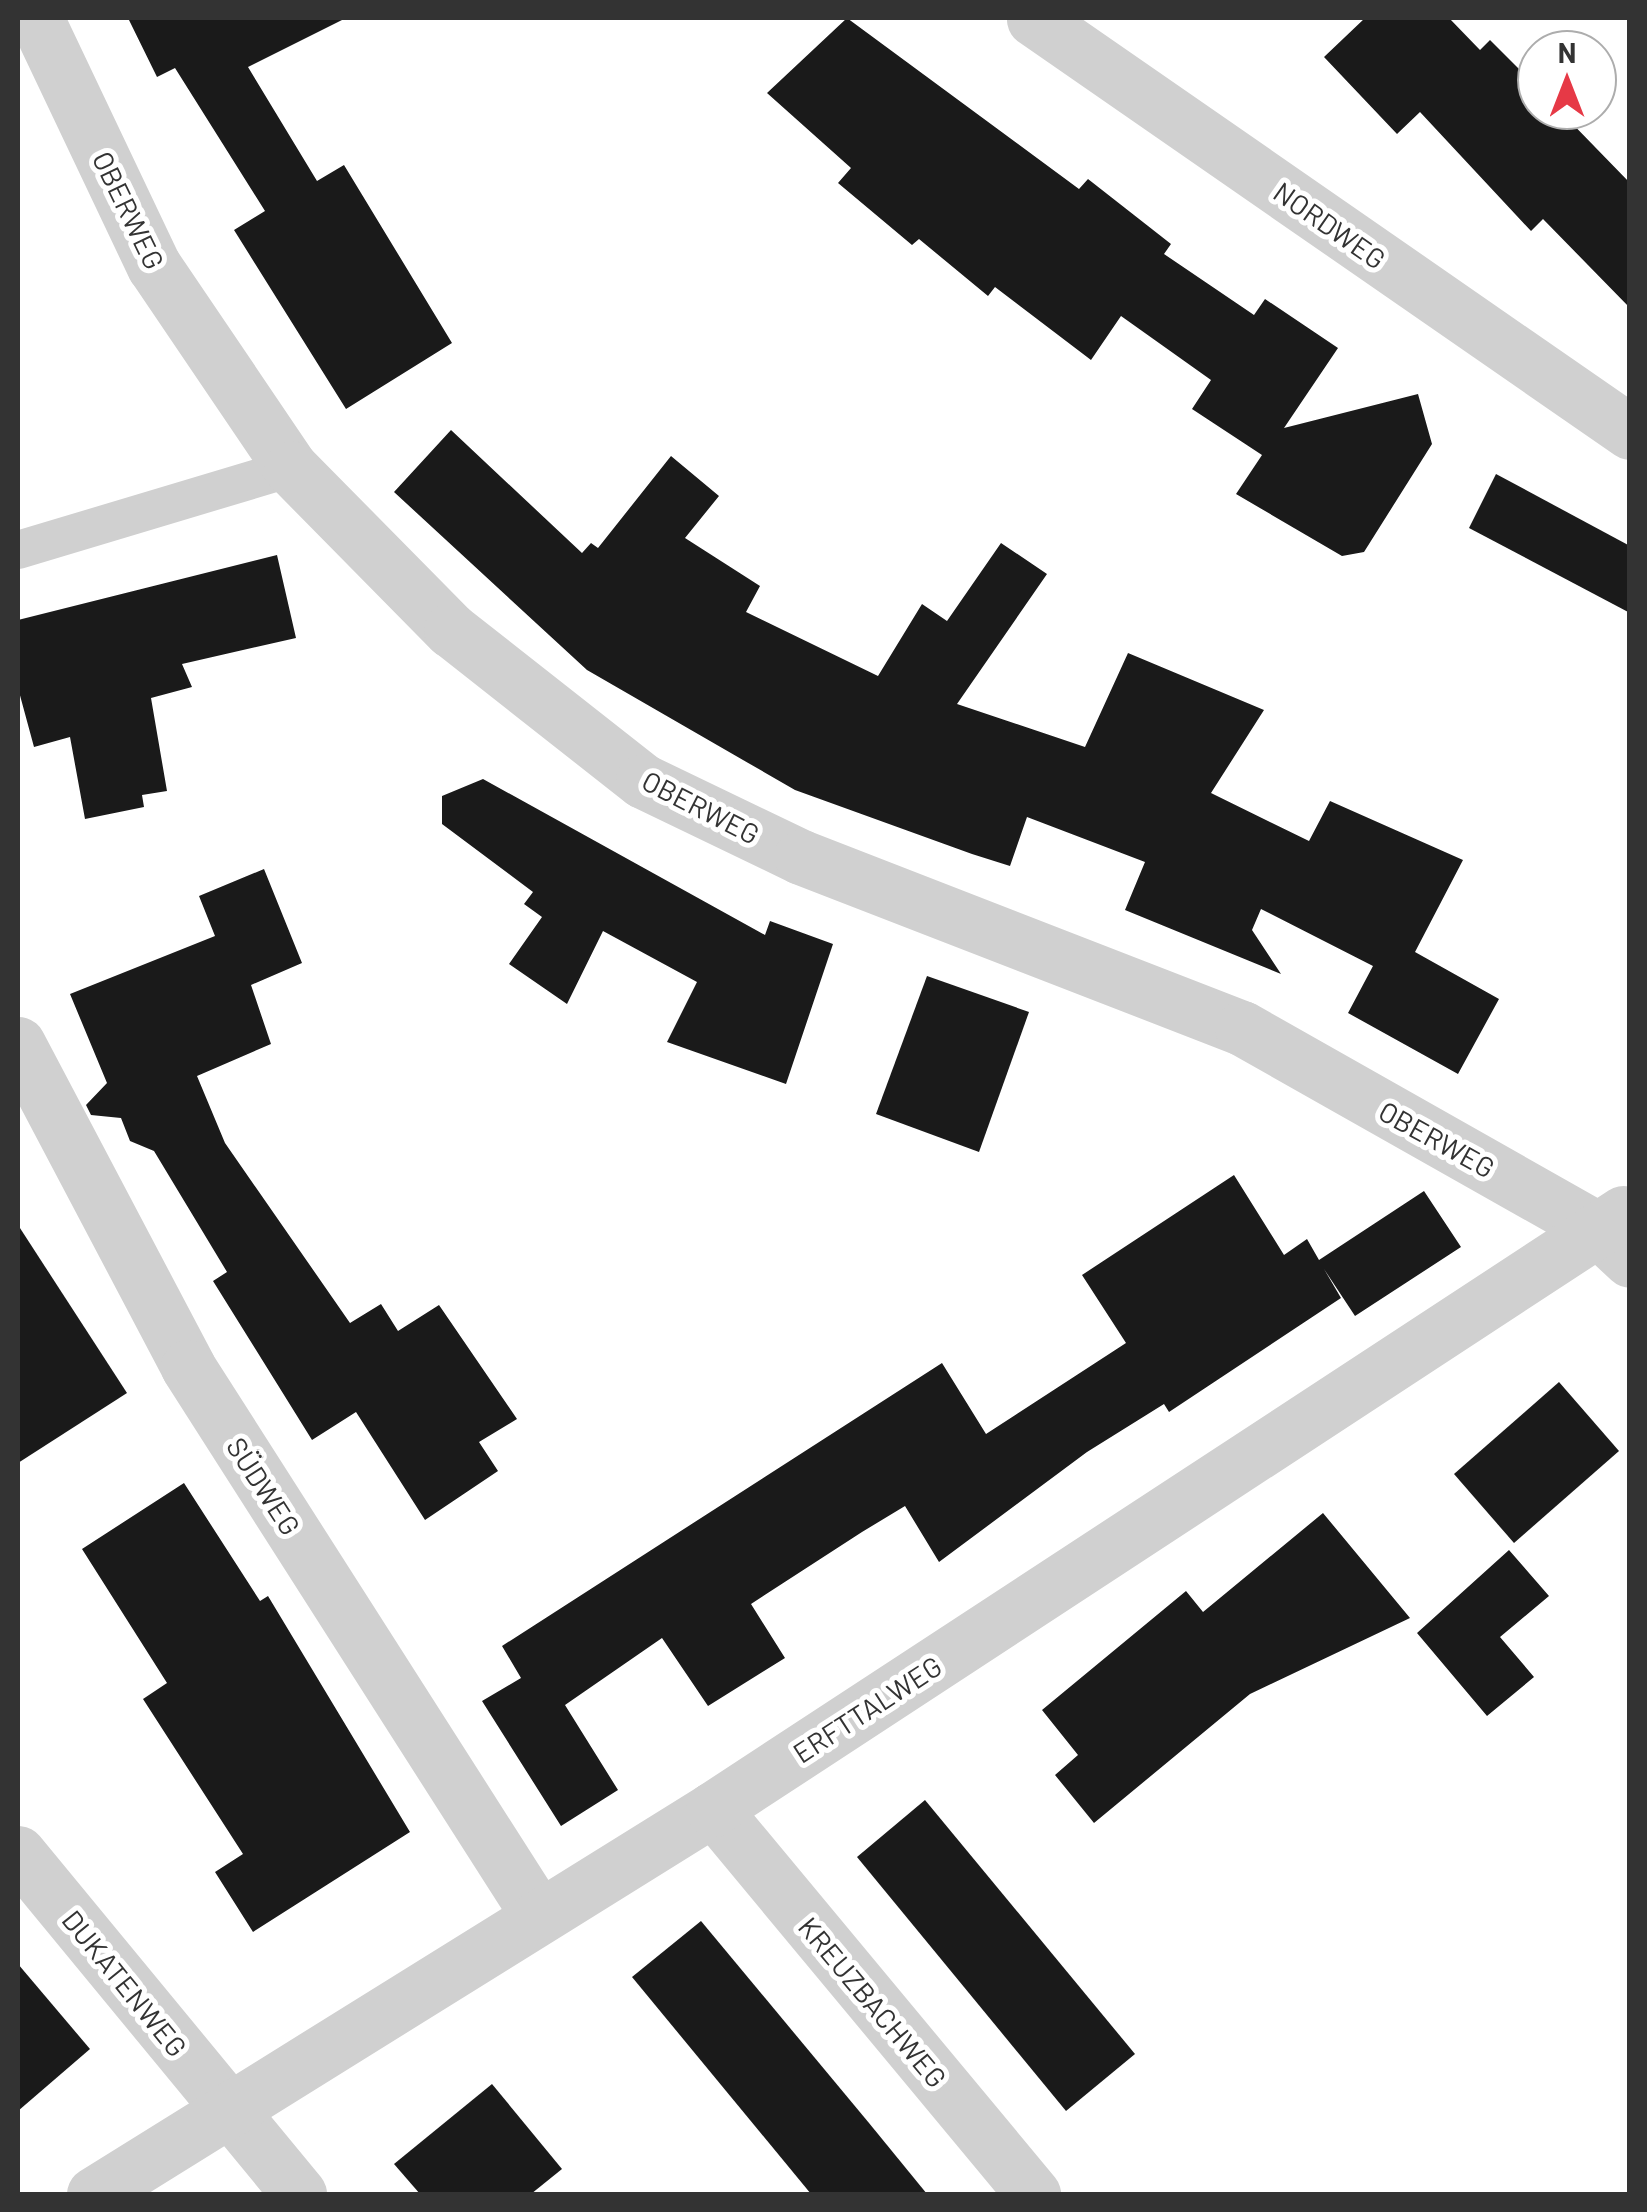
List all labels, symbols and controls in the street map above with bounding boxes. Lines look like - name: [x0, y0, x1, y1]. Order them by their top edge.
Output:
- north arrow: [1517, 30, 1617, 130]
- text: N: [1558, 35, 1576, 69]
- street label: OBERWEG: [86, 146, 172, 274]
- street label: NORDWEG: [1268, 174, 1392, 276]
- street label: OBERWEG: [637, 763, 765, 851]
- street label: OBERWEG: [1373, 1093, 1501, 1185]
- street label: SÜDWEG: [220, 1431, 308, 1541]
- street label: ERFTTALWEG: [786, 1648, 948, 1770]
- street label: DUKATENWEG: [56, 1903, 194, 2063]
- street label: KREUZBACHWEG: [792, 1910, 954, 2094]

